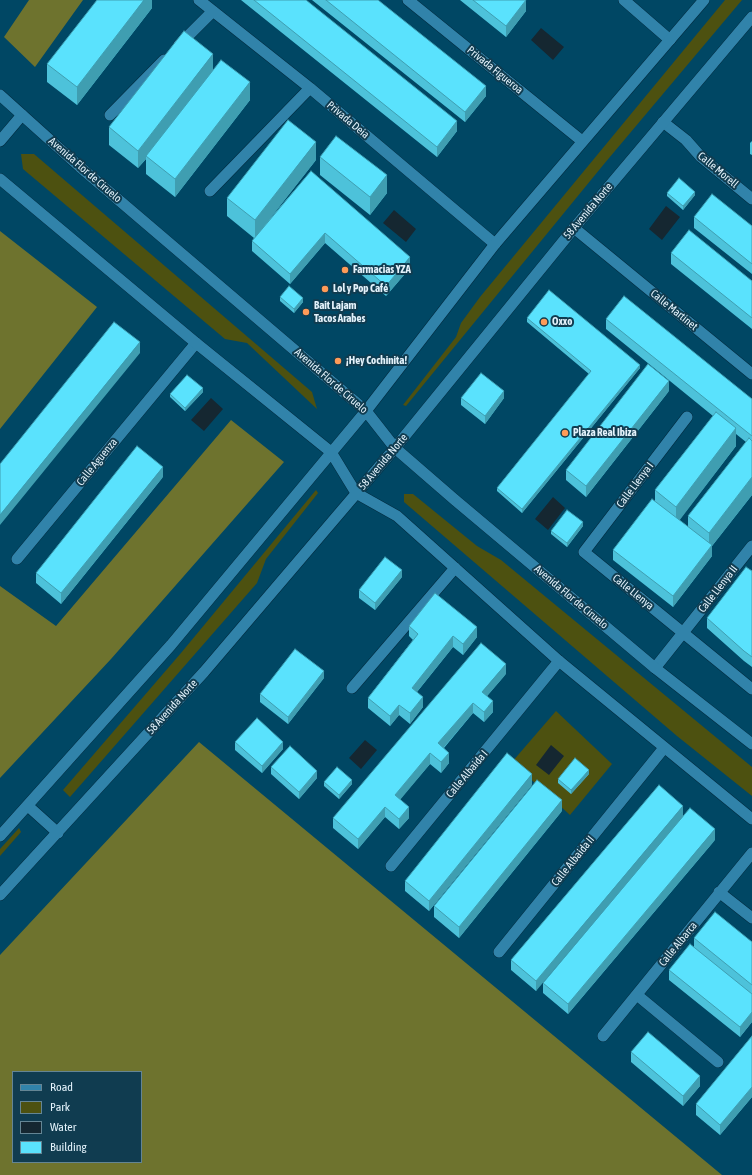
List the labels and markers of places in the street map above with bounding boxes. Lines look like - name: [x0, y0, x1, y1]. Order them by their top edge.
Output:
- place label: Farmacias YZA: [353, 263, 411, 277]
- marker: Farmacias YZA: [340, 265, 350, 275]
- place label: Lol y Pop Café: [333, 282, 388, 296]
- marker: Lol y Pop Café: [320, 284, 330, 294]
- place label: Bait Lajam Tacos Arabes: [314, 299, 365, 325]
- marker: Bait Lajam Tacos Arabes: [301, 307, 311, 317]
- place label: Oxxo: [552, 315, 572, 329]
- marker: Oxxo: [539, 317, 549, 327]
- place label: ¡Hey Cochinita!: [346, 354, 407, 368]
- marker: ¡Hey Cochinita!: [333, 356, 343, 366]
- place label: Plaza Real Ibiza: [573, 426, 637, 440]
- marker: Plaza Real Ibiza: [560, 428, 570, 438]

